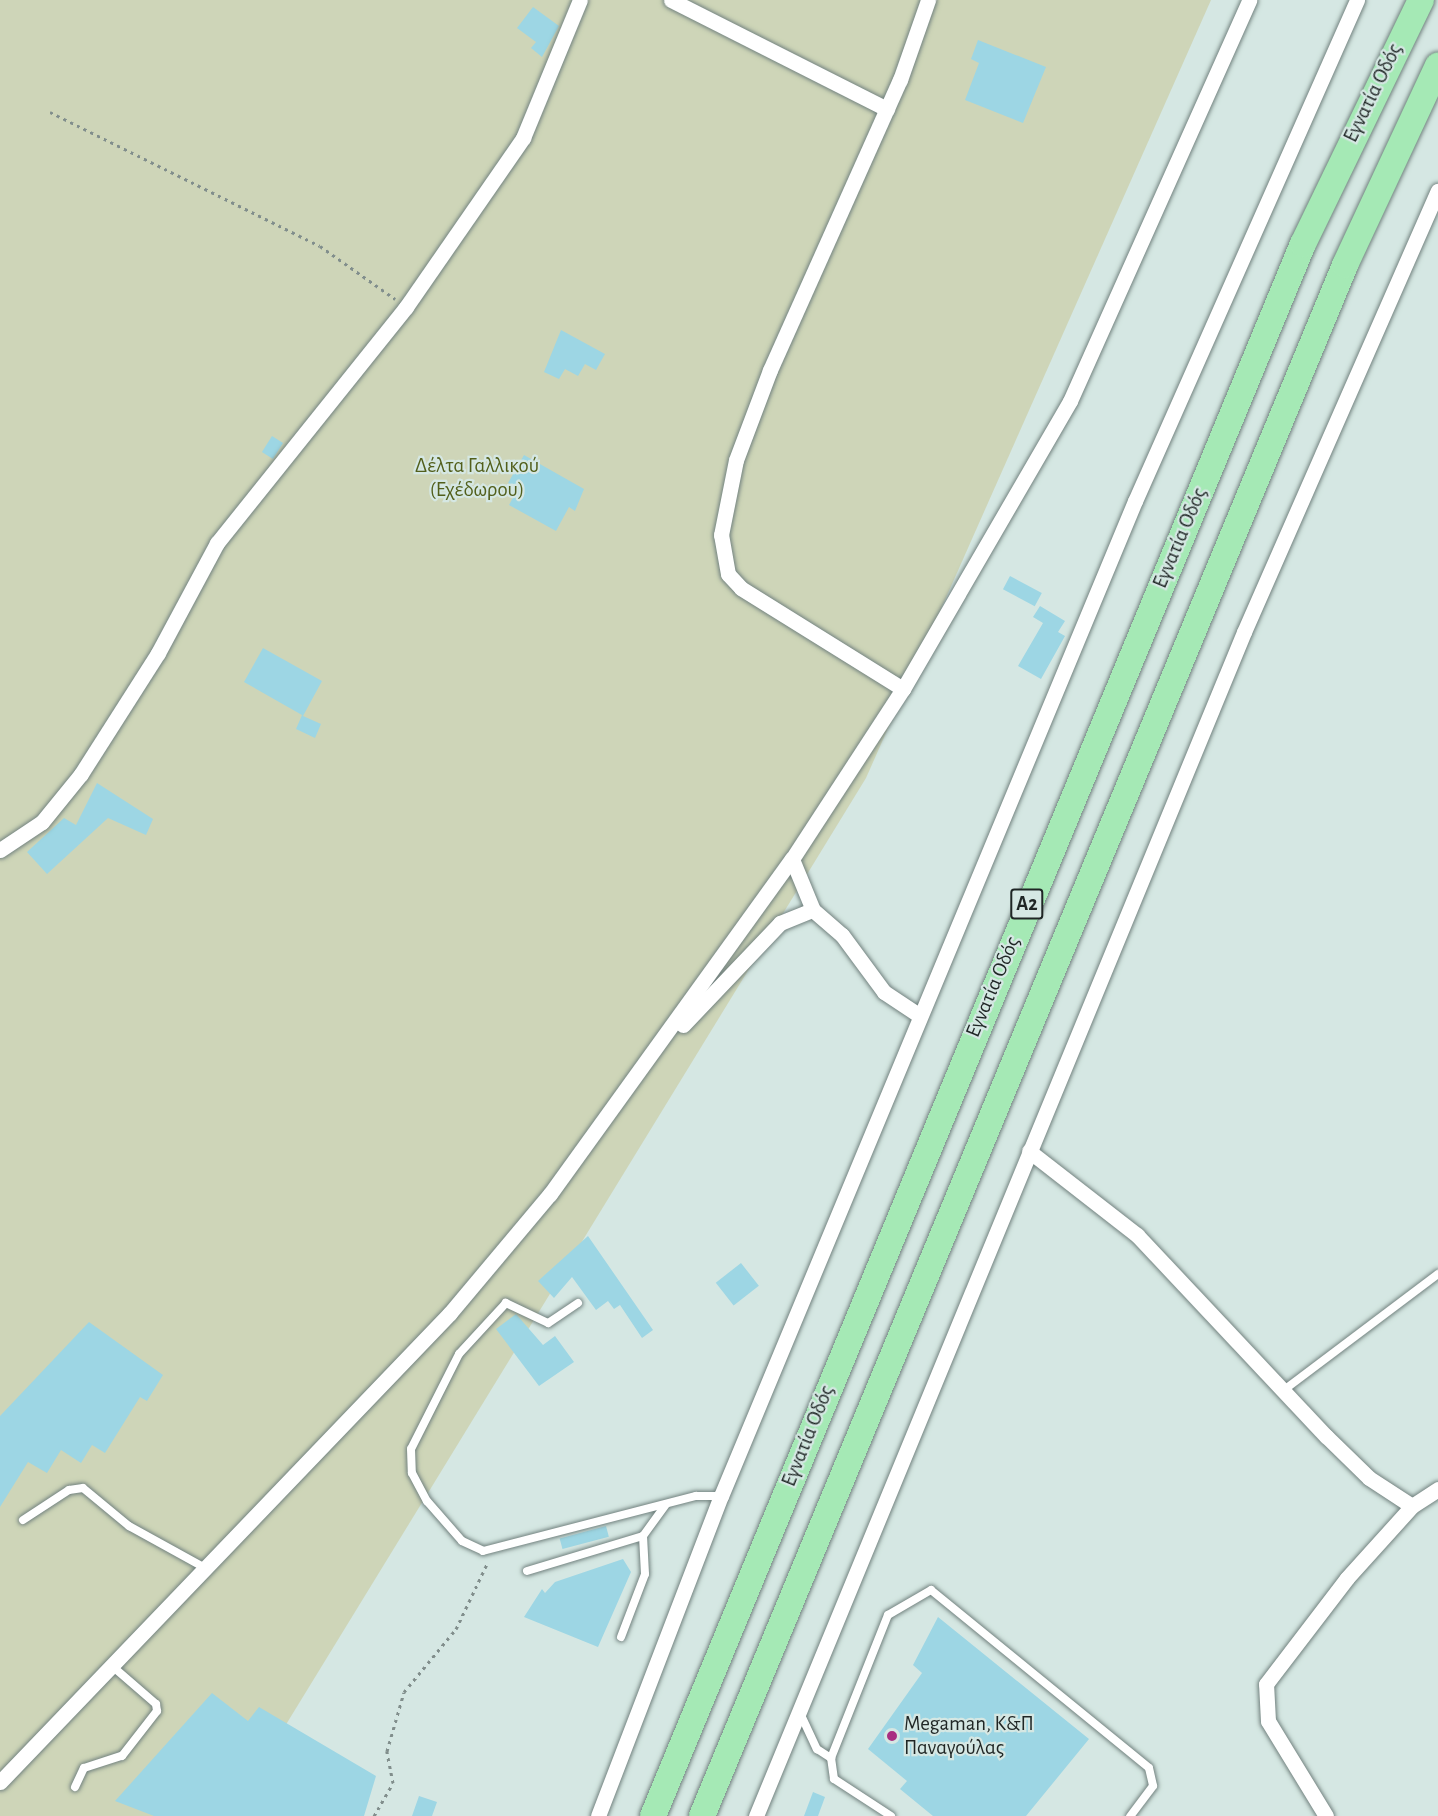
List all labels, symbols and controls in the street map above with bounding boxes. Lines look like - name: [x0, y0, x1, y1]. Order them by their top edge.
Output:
- street label: Εγνατία Οδός: [1338, 39, 1408, 147]
- park label: Δέλτα Γαλλικού (Εχέδωρου): [415, 453, 539, 503]
- street label: Εγνατία Οδός: [1148, 484, 1212, 592]
- road number: Α2: [1009, 887, 1045, 921]
- street label: Εγνατία Οδός: [961, 933, 1025, 1041]
- street label: Εγνατία Οδός: [776, 1382, 840, 1490]
- place label: Megaman, Κ&Π Παναγούλας: [904, 1711, 1034, 1761]
- marker: Megaman, Κ&Π Παναγούλας: [885, 1729, 899, 1743]

